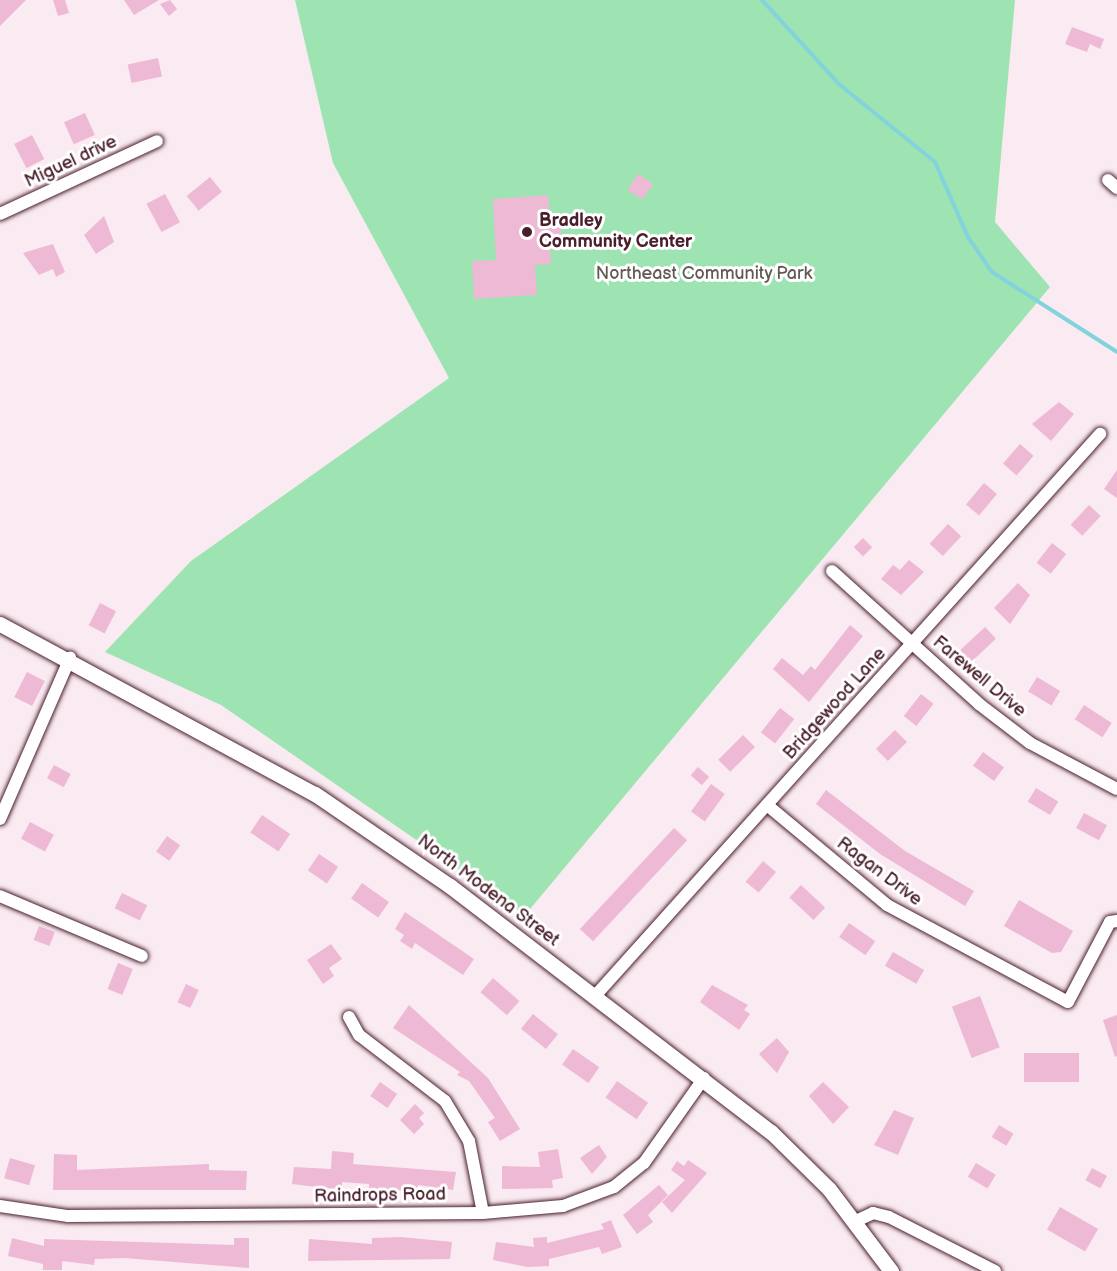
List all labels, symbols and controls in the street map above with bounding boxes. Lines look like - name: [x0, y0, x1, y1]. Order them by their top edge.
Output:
- street label: Miguel drive: [21, 131, 121, 193]
- place label: Bradley Community Center: [539, 211, 693, 254]
- marker: Bradley Community Center: [520, 225, 534, 239]
- park label: Northeast Community Park: [595, 263, 813, 285]
- street label: Farewell Drive: [928, 632, 1030, 722]
- street label: Bridgewood Lane: [779, 644, 891, 764]
- street label: North Modena Street: [413, 831, 563, 951]
- street label: Ragan Drive: [832, 833, 926, 911]
- street label: Raindrops Road: [314, 1184, 446, 1208]

